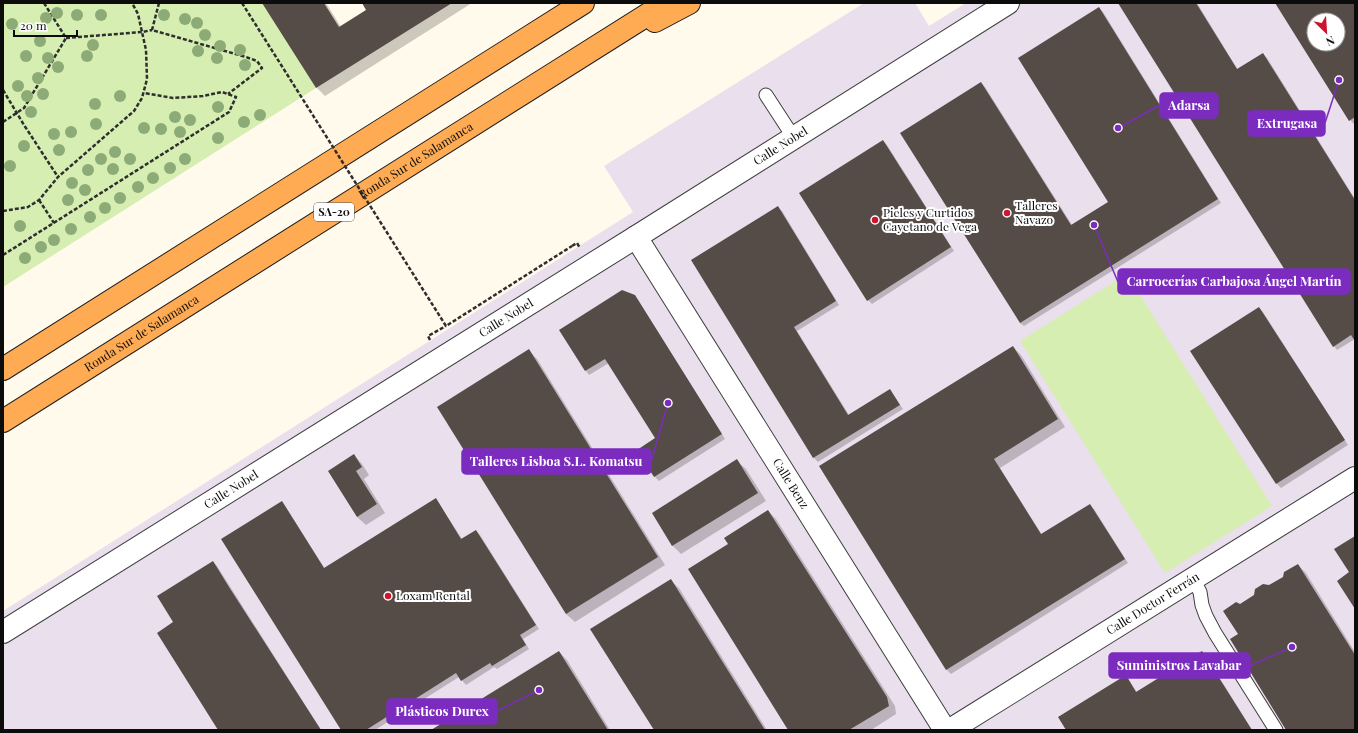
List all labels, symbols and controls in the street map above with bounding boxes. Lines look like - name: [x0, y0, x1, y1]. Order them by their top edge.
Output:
- scale bar: [14, 12, 77, 38]
- north arrow: [1306, 12, 1346, 52]
- text: 20 m: [20, 17, 47, 33]
- text: N: [1324, 33, 1337, 50]
- callout: Adarsa: [1160, 93, 1218, 118]
- text: Adarsa: [1167, 96, 1210, 113]
- callout: Extrugasa: [1248, 111, 1325, 136]
- text: Extrugasa: [1257, 114, 1317, 131]
- street label: Ronda Sur de Salamanca: [355, 118, 476, 202]
- street label: Calle Nobel: [750, 122, 811, 168]
- place label: Talleres Navazo: [1015, 197, 1058, 227]
- road number: SA-20: [314, 203, 354, 221]
- place label: Pieles y Curtidos Cayetano de Vega: [883, 204, 977, 234]
- marker: Talleres Navazo: [1002, 208, 1012, 218]
- marker: Pieles y Curtidos Cayetano de Vega: [870, 215, 880, 225]
- callout: Carrocerías Carbajosa Ángel Martín: [1118, 269, 1350, 294]
- text: Carrocerías Carbajosa Ángel Martín: [1126, 272, 1342, 289]
- street label: Ronda Sur de Salamanca: [81, 291, 202, 375]
- street label: Calle Nobel: [475, 294, 536, 340]
- callout: Talleres Lisboa S.L. Komatsu: [462, 449, 651, 474]
- text: Talleres Lisboa S.L. Komatsu: [470, 452, 642, 469]
- street label: Calle Benz: [770, 455, 813, 511]
- street label: Calle Nobel: [200, 465, 261, 512]
- street label: Calle Doctor Ferrán: [1103, 568, 1202, 638]
- place label: Loxam Rental: [396, 587, 471, 603]
- marker: Loxam Rental: [383, 591, 393, 601]
- callout: Suministros Lavabar: [1109, 653, 1250, 678]
- text: Suministros Lavabar: [1117, 656, 1241, 673]
- callout: Plásticos Durex: [387, 699, 497, 724]
- text: Plásticos Durex: [395, 702, 489, 719]

